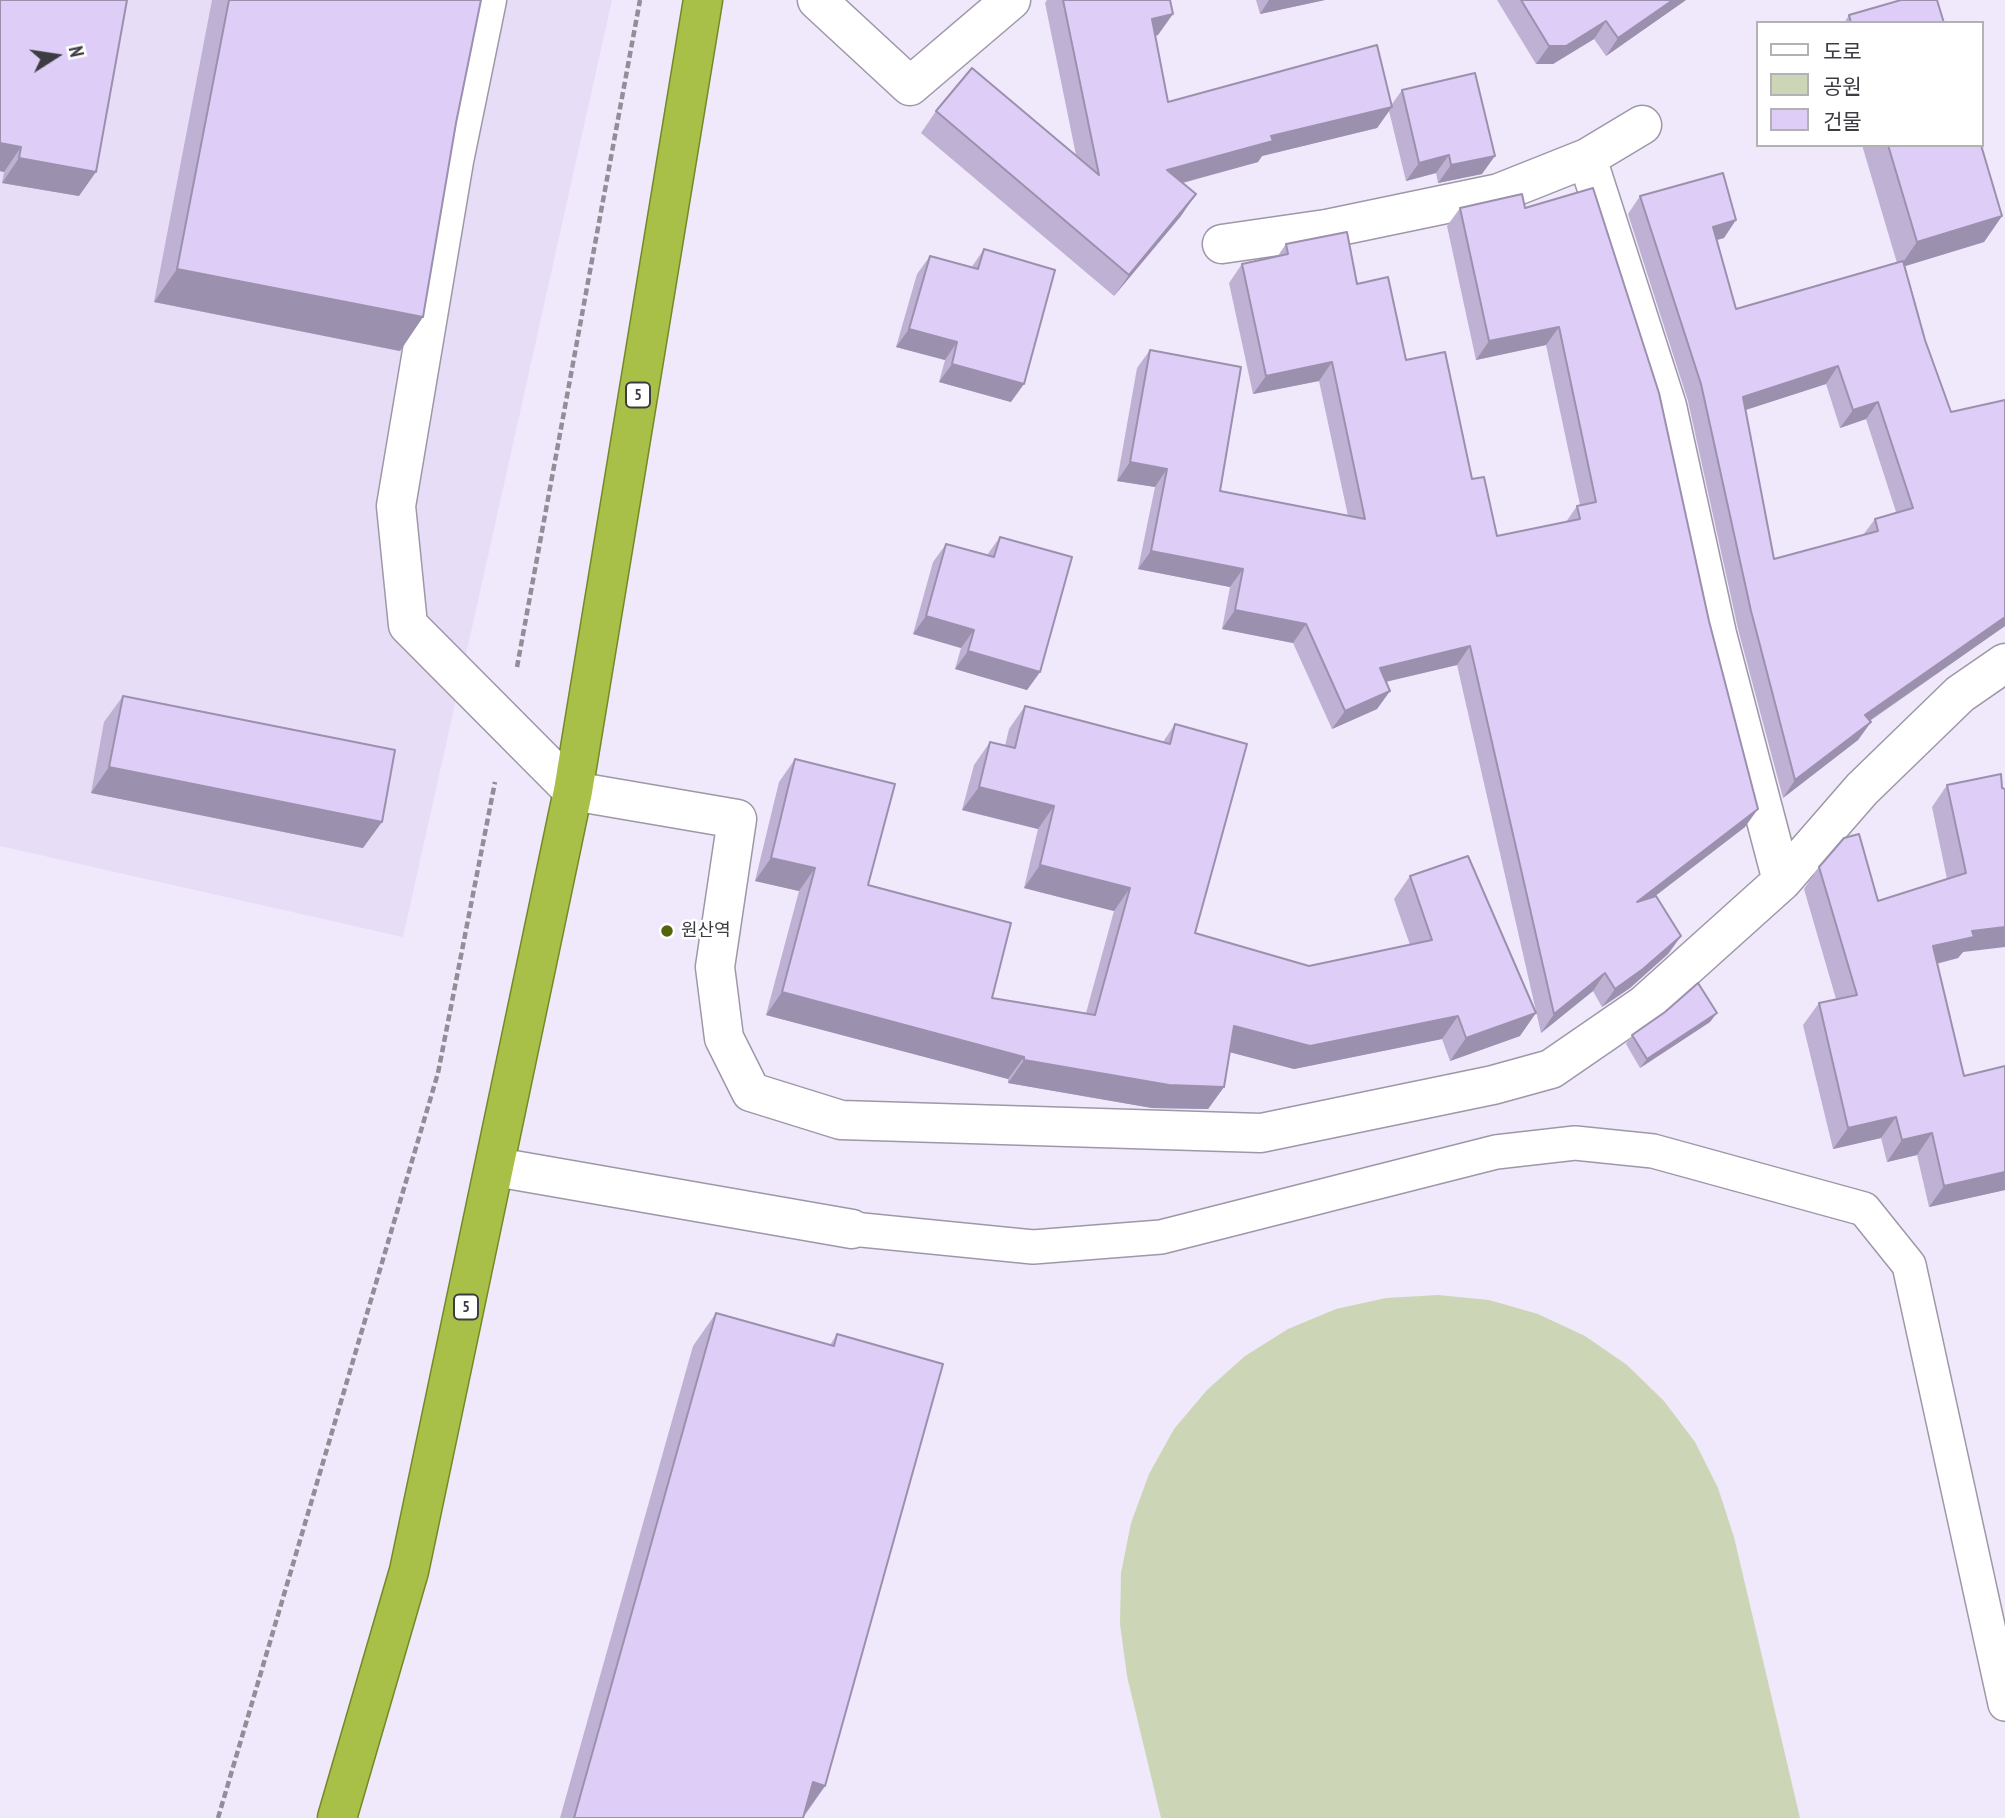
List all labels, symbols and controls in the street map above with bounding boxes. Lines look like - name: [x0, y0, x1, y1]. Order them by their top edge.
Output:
- north arrow: [21, 21, 91, 91]
- legend: [1756, 21, 1984, 147]
- text: 도로: [1823, 38, 1862, 65]
- text: N: [64, 44, 89, 59]
- text: 공원: [1823, 73, 1862, 100]
- text: 건물: [1823, 108, 1862, 135]
- road number: 5: [626, 382, 650, 408]
- place label: 원산역: [681, 920, 731, 942]
- marker: 원산역: [659, 923, 675, 939]
- road number: 5: [454, 1294, 478, 1320]

